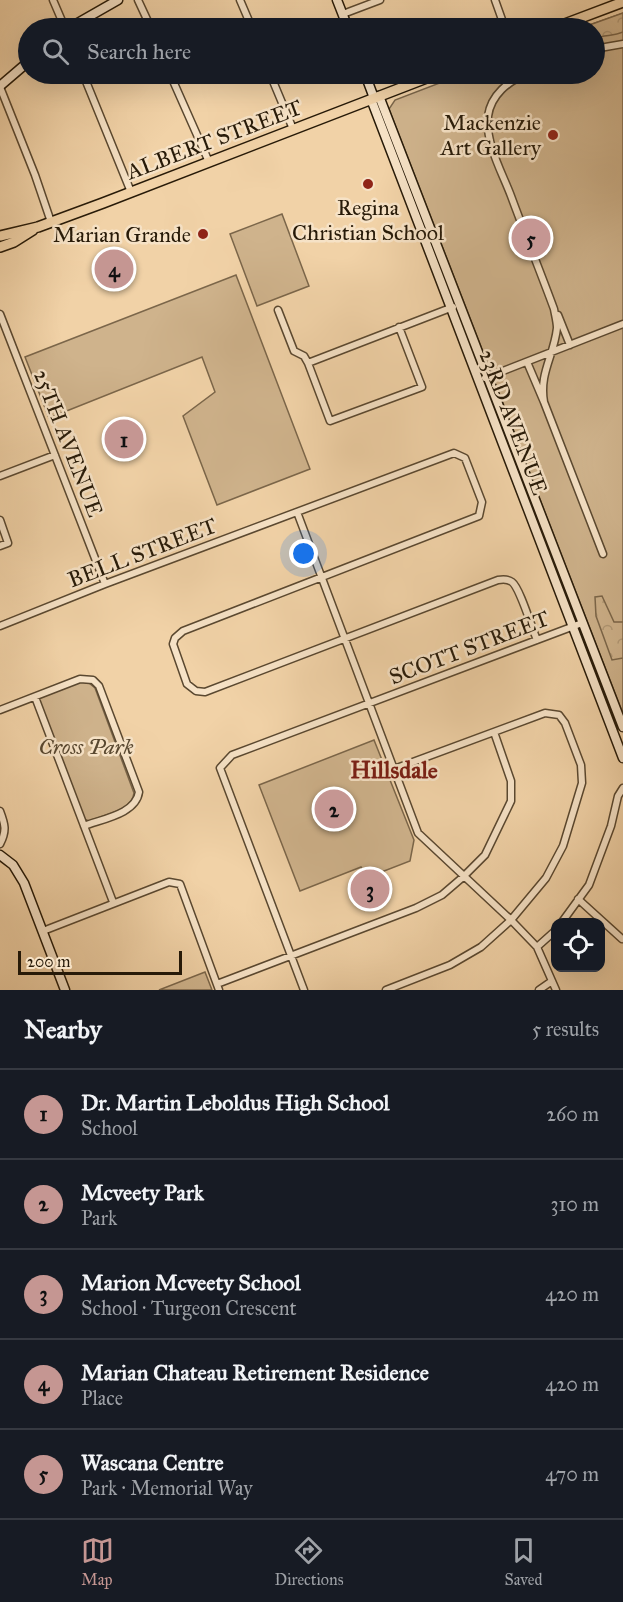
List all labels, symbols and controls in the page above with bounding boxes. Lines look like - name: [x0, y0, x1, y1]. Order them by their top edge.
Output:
- search box: [18, 18, 605, 84]
- icon: search: [39, 35, 72, 68]
- text: Search here: [87, 38, 191, 65]
- street label: ALBERT STREET: [122, 94, 306, 186]
- place label: Mackenzie Art Gallery: [439, 109, 542, 161]
- marker: Mackenzie Art Gallery: [546, 128, 560, 142]
- marker: Regina Christian School: [361, 177, 375, 191]
- place label: Regina Christian School: [292, 194, 444, 246]
- pin: 5: [512, 216, 550, 260]
- place label: Marian Grande: [53, 221, 191, 248]
- marker: Marian Grande: [196, 227, 210, 241]
- pin: 4: [94, 246, 134, 292]
- street label: 23RD AVENUE: [473, 346, 554, 499]
- street label: 25TH AVENUE: [28, 366, 109, 521]
- pin: 1: [104, 416, 144, 462]
- street label: BELL STREET: [64, 512, 220, 593]
- your location: [289, 539, 318, 568]
- street label: SCOTT STREET: [385, 605, 553, 690]
- park label: Cross Park: [38, 733, 134, 760]
- district label: Hillsdale: [350, 755, 438, 785]
- pin: 2: [314, 786, 354, 832]
- pin: 3: [350, 866, 389, 912]
- map controls: [551, 918, 605, 972]
- button: locate: [551, 918, 605, 972]
- scale bar: [18, 948, 182, 976]
- text: 200 m: [27, 952, 70, 971]
- text: Nearby: [24, 1013, 102, 1045]
- text: 5 results: [532, 1017, 599, 1041]
- text: Dr. Martin Leboldus High School: [81, 1089, 390, 1116]
- text: 1: [40, 1102, 47, 1126]
- text: 260 m: [546, 1102, 599, 1126]
- text: School: [81, 1116, 138, 1140]
- text: Mcveety Park: [81, 1179, 204, 1206]
- text: 2: [39, 1192, 48, 1216]
- text: 310 m: [550, 1192, 599, 1216]
- text: Park: [81, 1206, 117, 1230]
- text: Marion Mcveety School: [81, 1269, 301, 1296]
- text: 3: [40, 1282, 48, 1306]
- text: 420 m: [545, 1282, 599, 1306]
- text: School · Turgeon Crescent: [81, 1296, 297, 1320]
- text: Marian Chateau Retirement Residence: [81, 1359, 429, 1386]
- text: 4: [38, 1372, 49, 1396]
- text: 420 m: [545, 1372, 599, 1396]
- text: Place: [81, 1386, 123, 1410]
- text: Wascana Centre: [81, 1449, 224, 1476]
- text: 5: [39, 1462, 48, 1486]
- text: 470 m: [545, 1462, 599, 1486]
- text: Park · Memorial Way: [81, 1476, 253, 1500]
- tab: Map: [81, 1534, 114, 1589]
- tab: Directions: [275, 1534, 343, 1589]
- tab: Saved: [504, 1534, 542, 1589]

